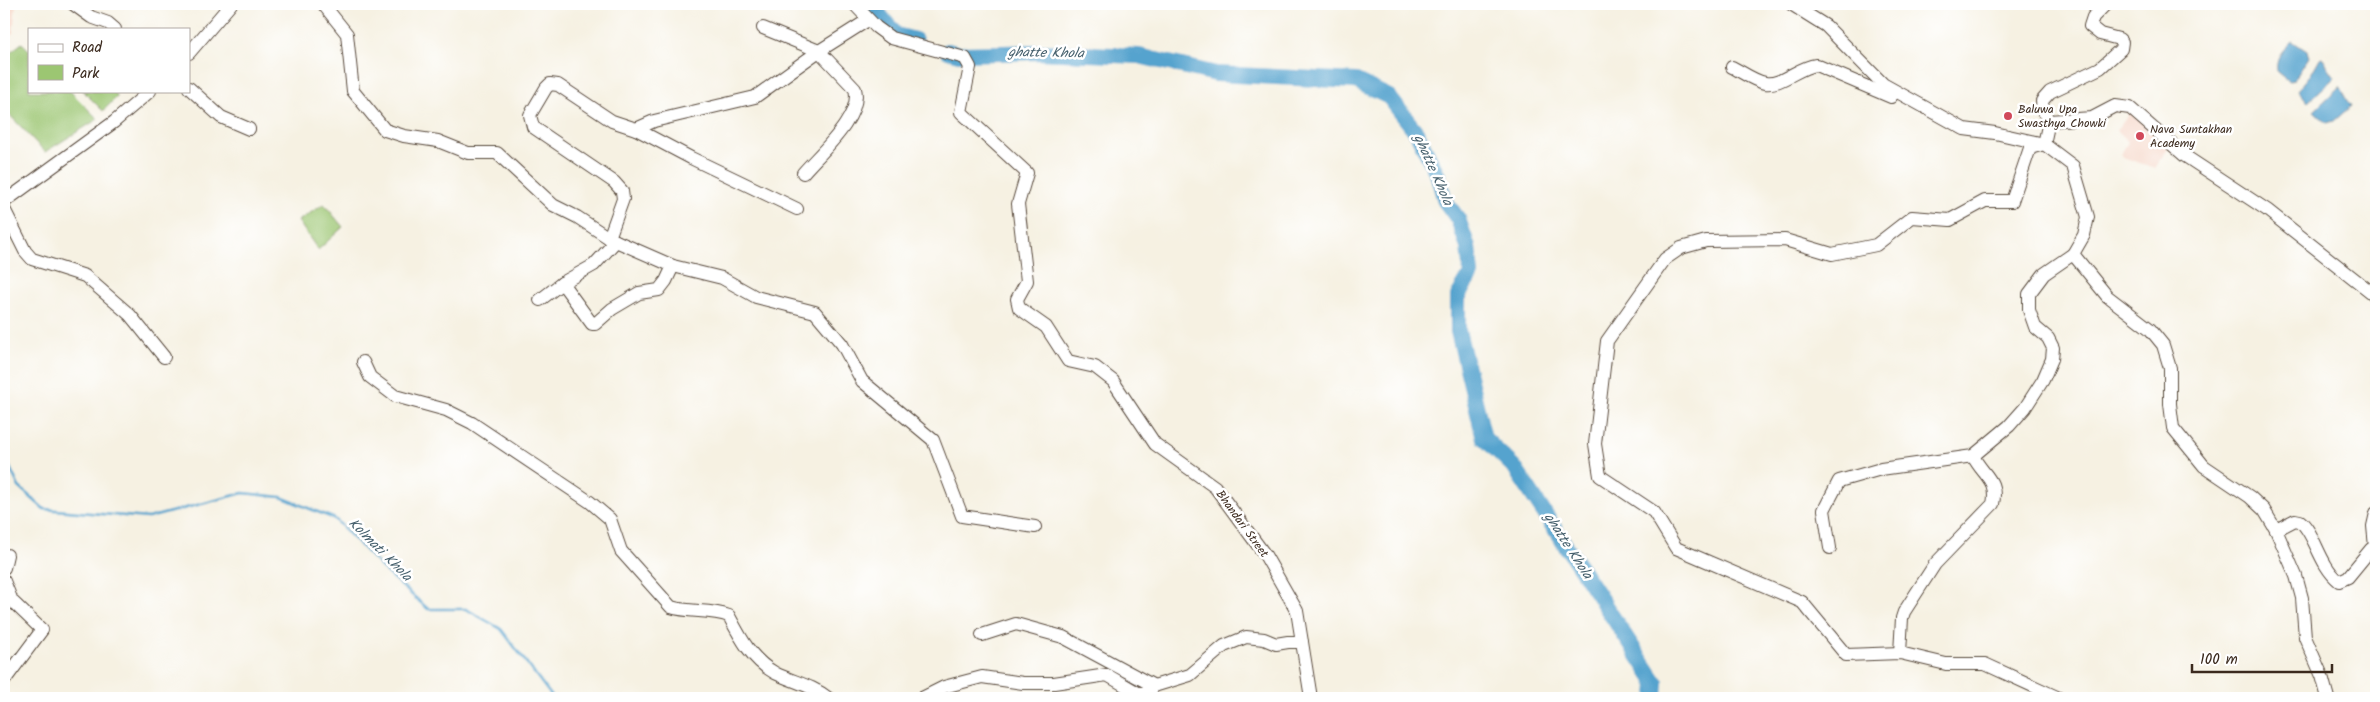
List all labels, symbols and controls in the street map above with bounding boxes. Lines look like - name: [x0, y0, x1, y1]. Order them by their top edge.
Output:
- legend: [28, 28, 190, 92]
- text: Road: [72, 36, 103, 60]
- water label: ghatte Khola: [1007, 41, 1085, 65]
- text: Park: [72, 62, 100, 86]
- place label: Baluwa Upa Swasthya Chowki: [2018, 100, 2107, 133]
- marker: Baluwa Upa Swasthya Chowki: [2002, 110, 2014, 122]
- place label: Nava Suntakhan Academy: [2150, 120, 2232, 153]
- water label: ghatte Khola: [1407, 130, 1459, 210]
- marker: Nava Suntakhan Academy: [2134, 130, 2146, 142]
- street label: Bhandari Street: [1211, 486, 1273, 562]
- water label: ghatte Khola: [1538, 507, 1599, 585]
- water label: Kolmati Khola: [343, 513, 418, 588]
- scale bar: [2192, 642, 2332, 674]
- text: 100 m: [2200, 648, 2238, 672]

